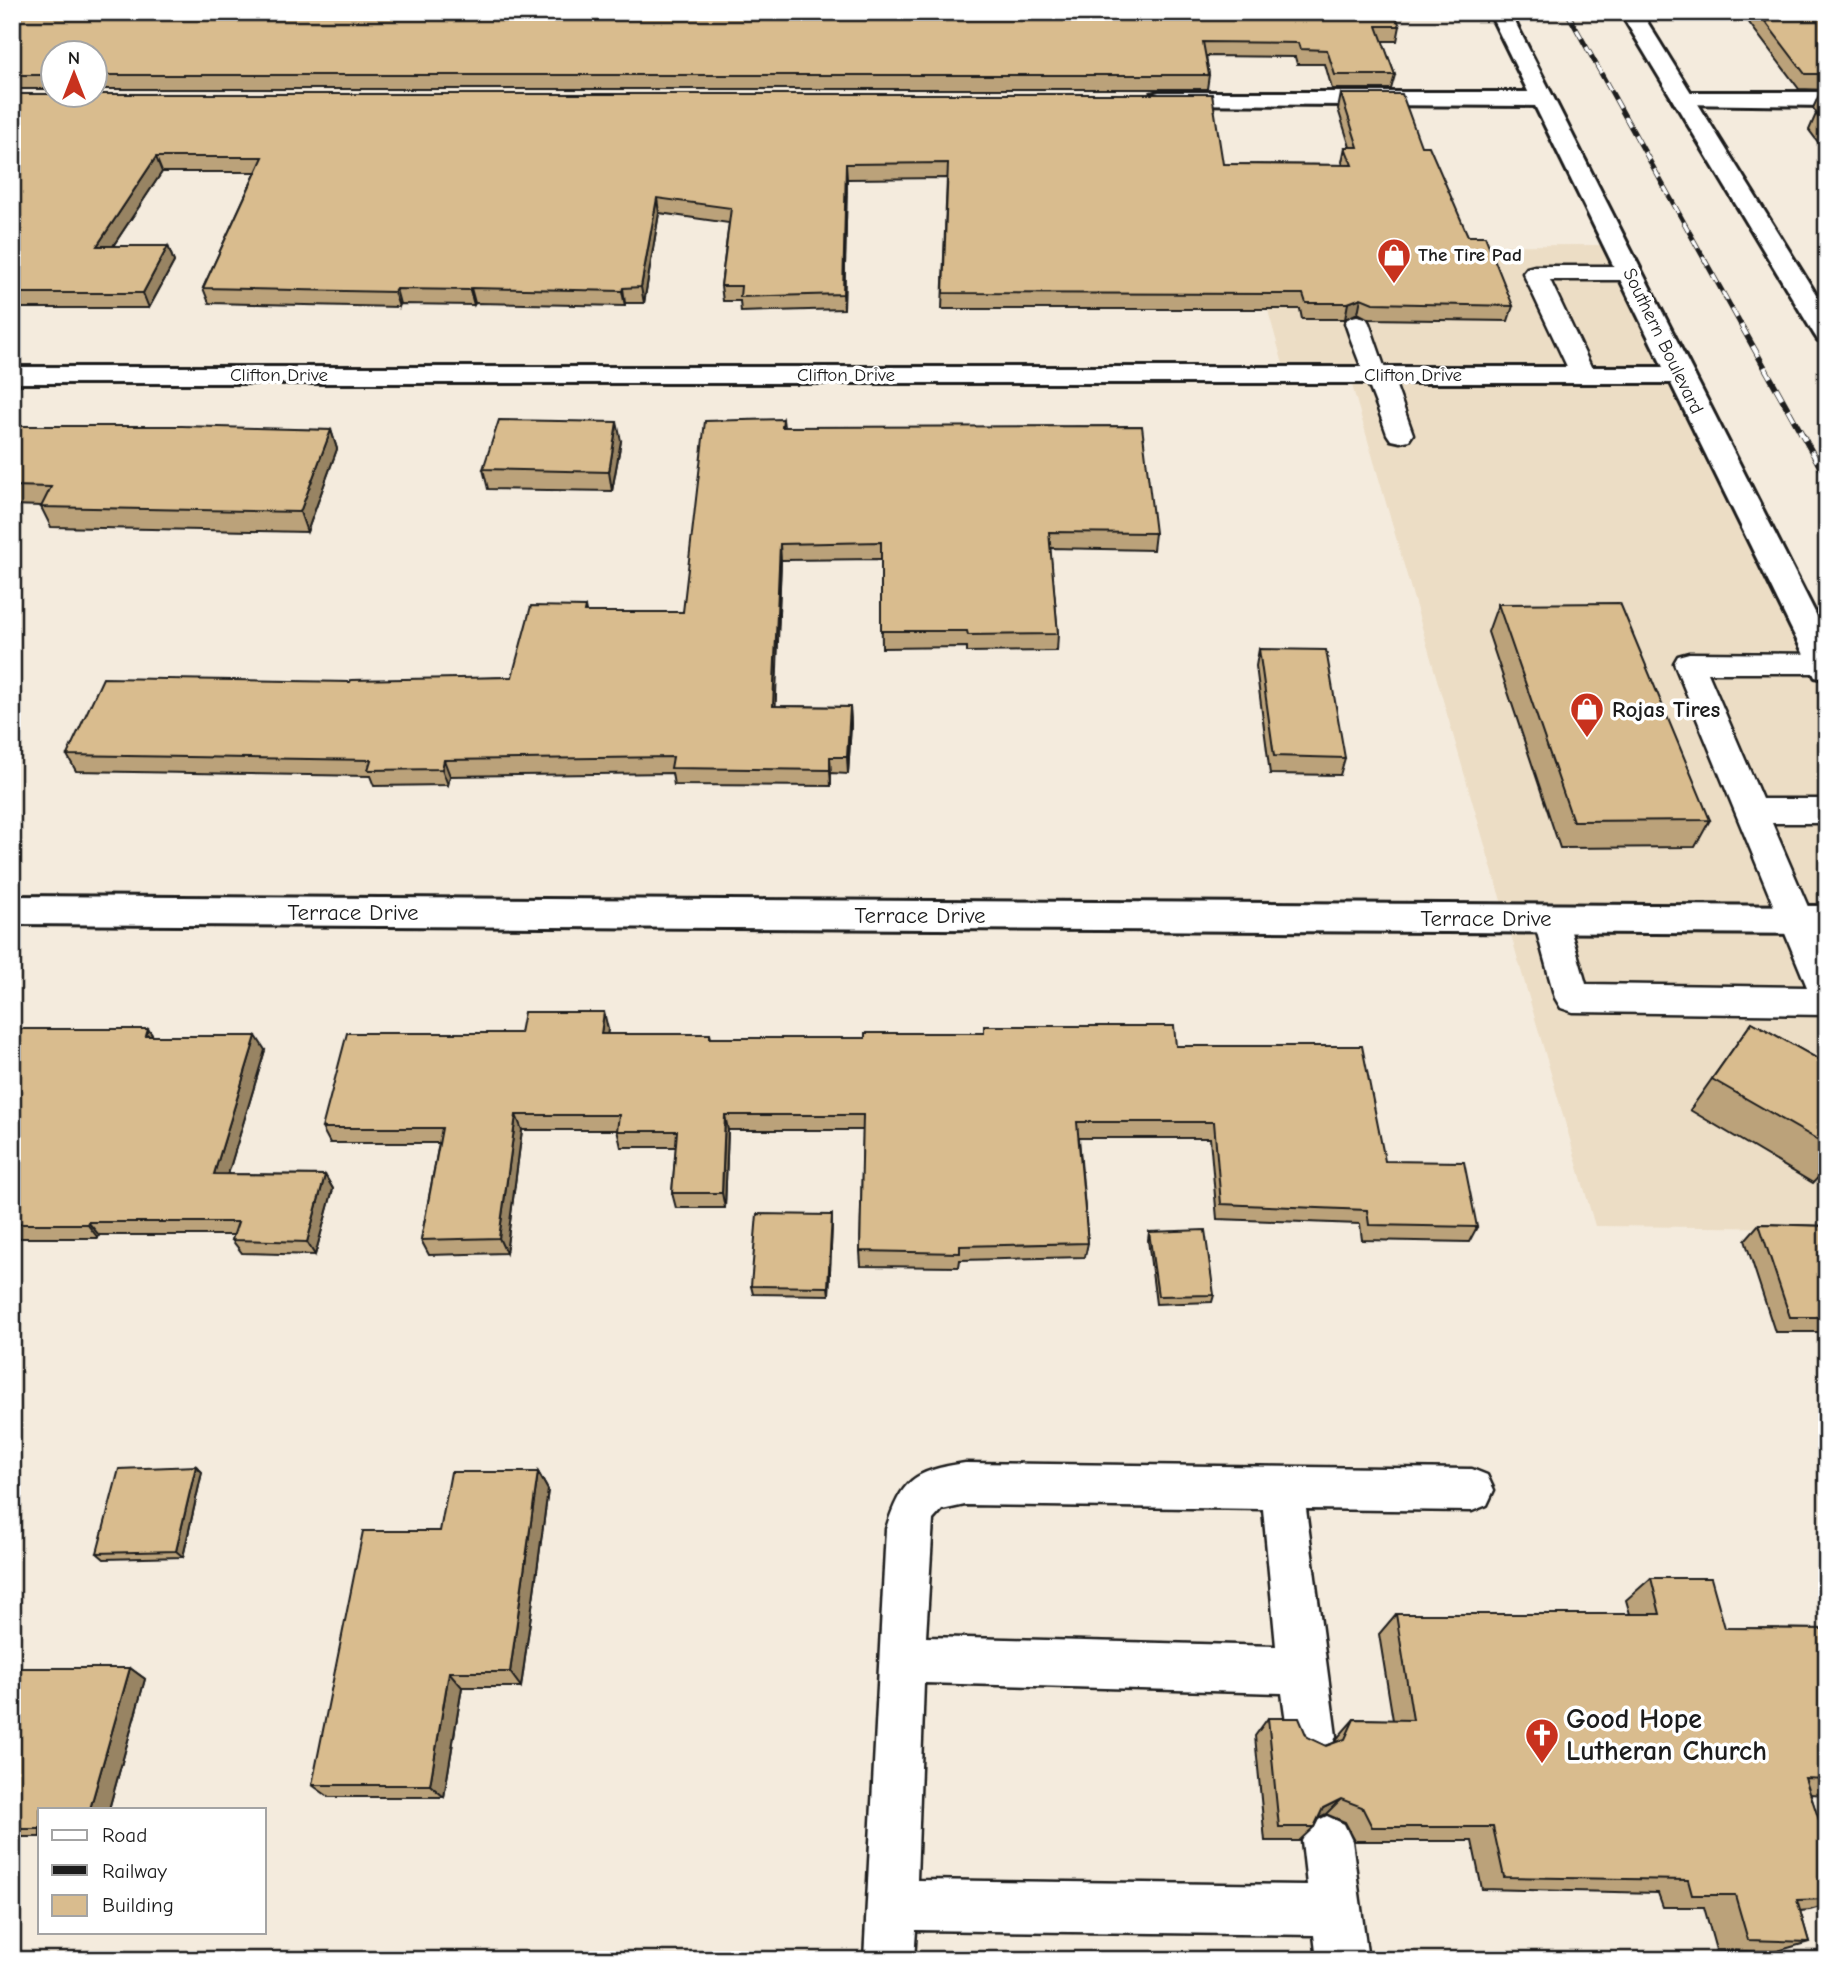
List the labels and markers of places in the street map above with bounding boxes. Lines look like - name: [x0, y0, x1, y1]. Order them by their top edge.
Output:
- shop icon: The Tire Pad: [1375, 236, 1413, 285]
- place label: The Tire Pad: [1418, 244, 1522, 266]
- shop icon: Rojas Tires: [1568, 690, 1606, 739]
- place label: Rojas Tires: [1612, 696, 1720, 723]
- place label: Good Hope Lutheran Church: [1566, 1703, 1767, 1767]
- church icon: Good Hope Lutheran Church: [1523, 1716, 1561, 1765]

